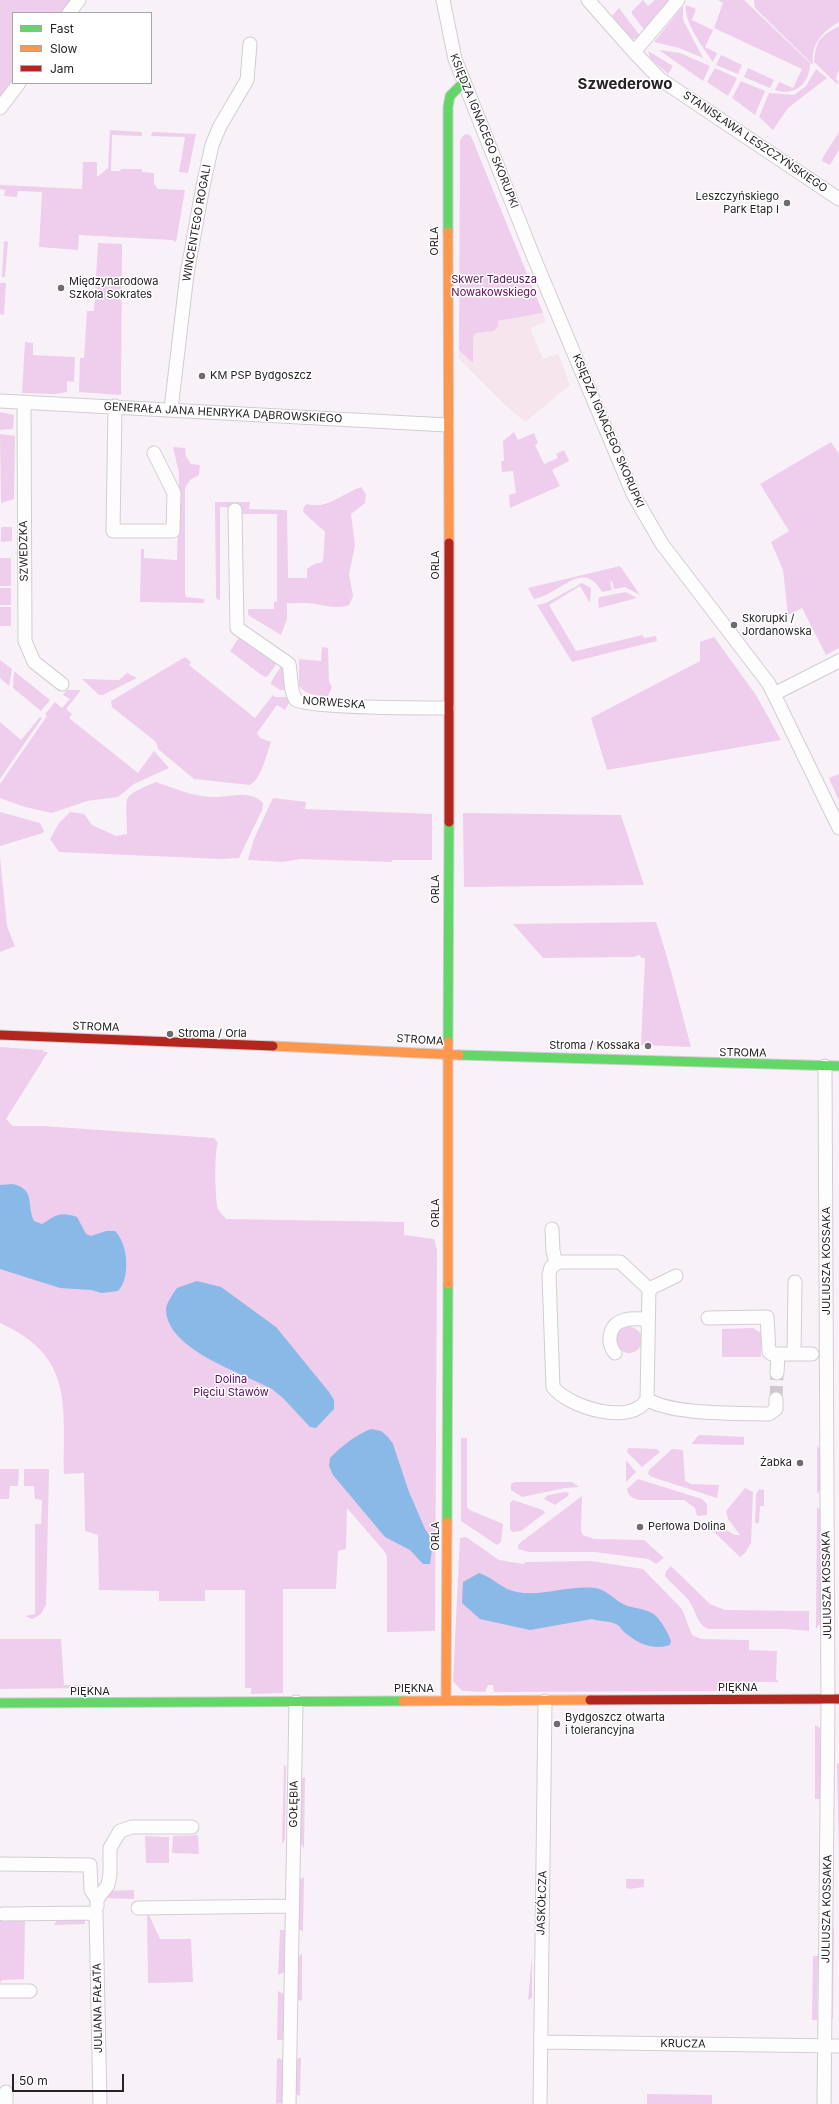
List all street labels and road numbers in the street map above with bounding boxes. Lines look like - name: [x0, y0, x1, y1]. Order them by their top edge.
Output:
- street label: KSIĘDZA IGNACEGO SKORUPKI: [447, 52, 521, 210]
- street label: STANISŁAWA LESZCZYŃSKIEGO: [680, 89, 830, 195]
- street label: WINCENTEGO ROGALI: [180, 163, 214, 283]
- street label: ORLA: [428, 226, 442, 256]
- street label: KSIĘDZA IGNACEGO SKORUPKI: [570, 352, 646, 510]
- street label: GENERAŁA JANA HENRYKA DĄBROWSKIEGO: [103, 400, 343, 426]
- street label: SZWEDZKA: [17, 520, 31, 582]
- street label: ORLA: [429, 550, 443, 580]
- street label: NORWESKA: [302, 694, 366, 712]
- street label: ORLA: [429, 874, 443, 904]
- street label: STROMA: [72, 1020, 120, 1034]
- street label: STROMA: [396, 1032, 444, 1048]
- street label: STROMA: [719, 1046, 767, 1060]
- street label: ORLA: [429, 1198, 443, 1228]
- street label: JULIUSZA KOSSAKA: [820, 1207, 834, 1315]
- street label: ORLA: [429, 1521, 443, 1551]
- street label: JULIUSZA KOSSAKA: [819, 1531, 835, 1639]
- street label: PIĘKNA: [718, 1681, 758, 1695]
- street label: PIĘKNA: [394, 1682, 434, 1696]
- street label: PIĘKNA: [70, 1685, 110, 1699]
- street label: GOŁĘBIA: [287, 1780, 301, 1828]
- street label: JULIUSZA KOSSAKA: [819, 1855, 835, 1963]
- street label: JASKÓŁCZA: [534, 1870, 550, 1936]
- street label: JULIANA FAŁATA: [91, 1963, 105, 2053]
- street label: KRUCZA: [660, 2037, 706, 2051]

